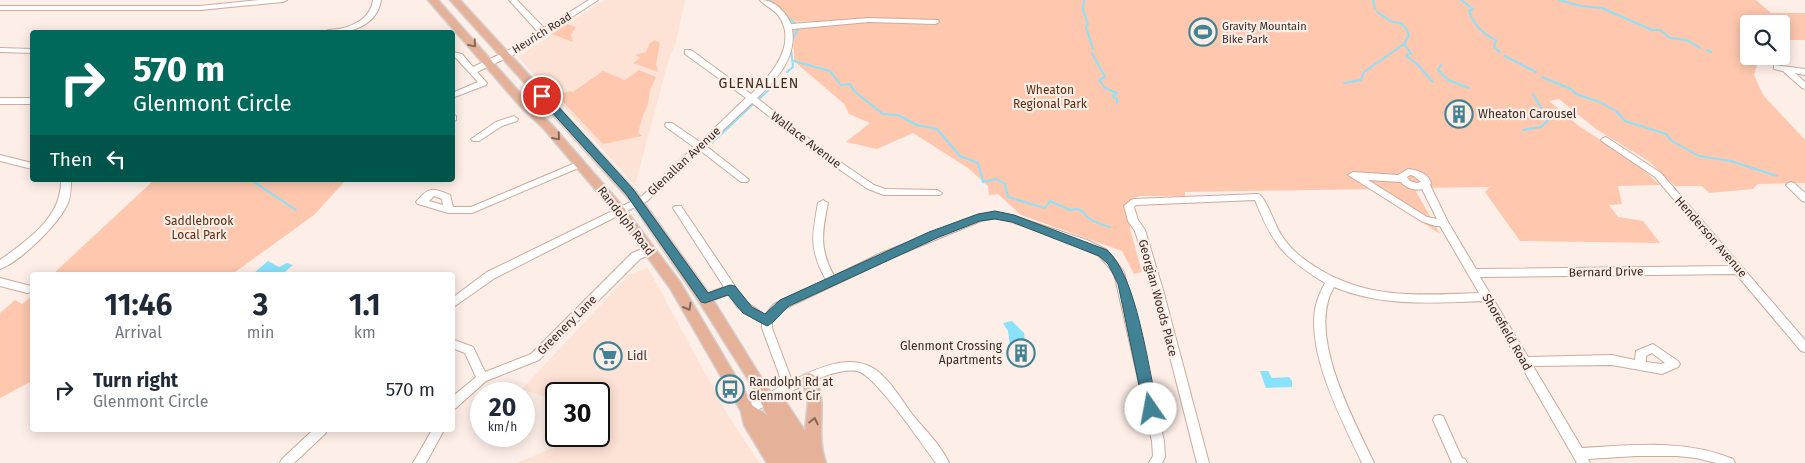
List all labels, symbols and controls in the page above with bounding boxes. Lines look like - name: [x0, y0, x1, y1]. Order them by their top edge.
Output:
- street label: Heurich Road: [510, 10, 574, 56]
- map controls: [1740, 15, 1790, 65]
- button: search: [1740, 15, 1790, 65]
- sports icon: Gravity Mountain Bike Park: [1188, 17, 1218, 47]
- place label: Gravity Mountain Bike Park: [1222, 20, 1307, 46]
- one-way arrow: [467, 38, 475, 47]
- text: 570 m: [133, 48, 225, 90]
- icon: right: [50, 50, 115, 115]
- pin: [521, 75, 563, 117]
- district label: GLENALLEN: [719, 75, 799, 92]
- icon: arrive: [528, 82, 556, 110]
- park label: Wheaton Regional Park: [1013, 83, 1088, 111]
- text: Glenmont Circle: [133, 90, 292, 117]
- building icon: Wheaton Carousel: [1444, 99, 1474, 129]
- place label: Wheaton Carousel: [1478, 107, 1577, 121]
- street label: Wallace Avenue: [768, 109, 844, 171]
- street label: Glenallan Avenue: [645, 124, 723, 198]
- one-way arrow: [551, 132, 560, 141]
- icon: left: [102, 145, 130, 173]
- text: Then: [50, 148, 92, 171]
- street label: Randolph Road: [595, 184, 657, 258]
- street label: Henderson Avenue: [1672, 194, 1750, 280]
- park label: Saddlebrook Local Park: [165, 214, 234, 242]
- street label: Georgian Woods Place: [1136, 238, 1180, 358]
- street label: Bernard Drive: [1568, 264, 1644, 280]
- text: 11:46: [104, 287, 173, 323]
- text: 3: [253, 287, 268, 323]
- text: 1.1: [349, 287, 381, 323]
- street label: Shorefield Road: [1479, 291, 1535, 373]
- street label: Greenery Lane: [534, 292, 600, 358]
- one-way arrow: [682, 302, 692, 311]
- text: Arrival: [115, 323, 162, 342]
- text: min: [247, 323, 274, 342]
- text: km: [354, 323, 376, 342]
- building icon: Glenmont Crossing Apartments: [1006, 338, 1036, 368]
- place label: Glenmont Crossing Apartments: [900, 339, 1003, 367]
- supermarket icon: Lidl: [593, 341, 623, 371]
- place label: Lidl: [627, 349, 648, 363]
- text: Turn right: [93, 369, 178, 392]
- bus stop icon: Randolph Rd at Glenmont Cir: [715, 374, 745, 404]
- place label: Randolph Rd at Glenmont Cir: [749, 375, 834, 403]
- icon: right: [50, 376, 78, 404]
- text: 570 m: [386, 378, 435, 401]
- speed limit sign: 30: [545, 382, 610, 447]
- position arrow: [1124, 382, 1176, 434]
- text: Glenmont Circle: [93, 392, 208, 411]
- text: 20: [489, 393, 516, 423]
- one-way arrow: [808, 416, 819, 425]
- text: km/h: [488, 420, 517, 434]

